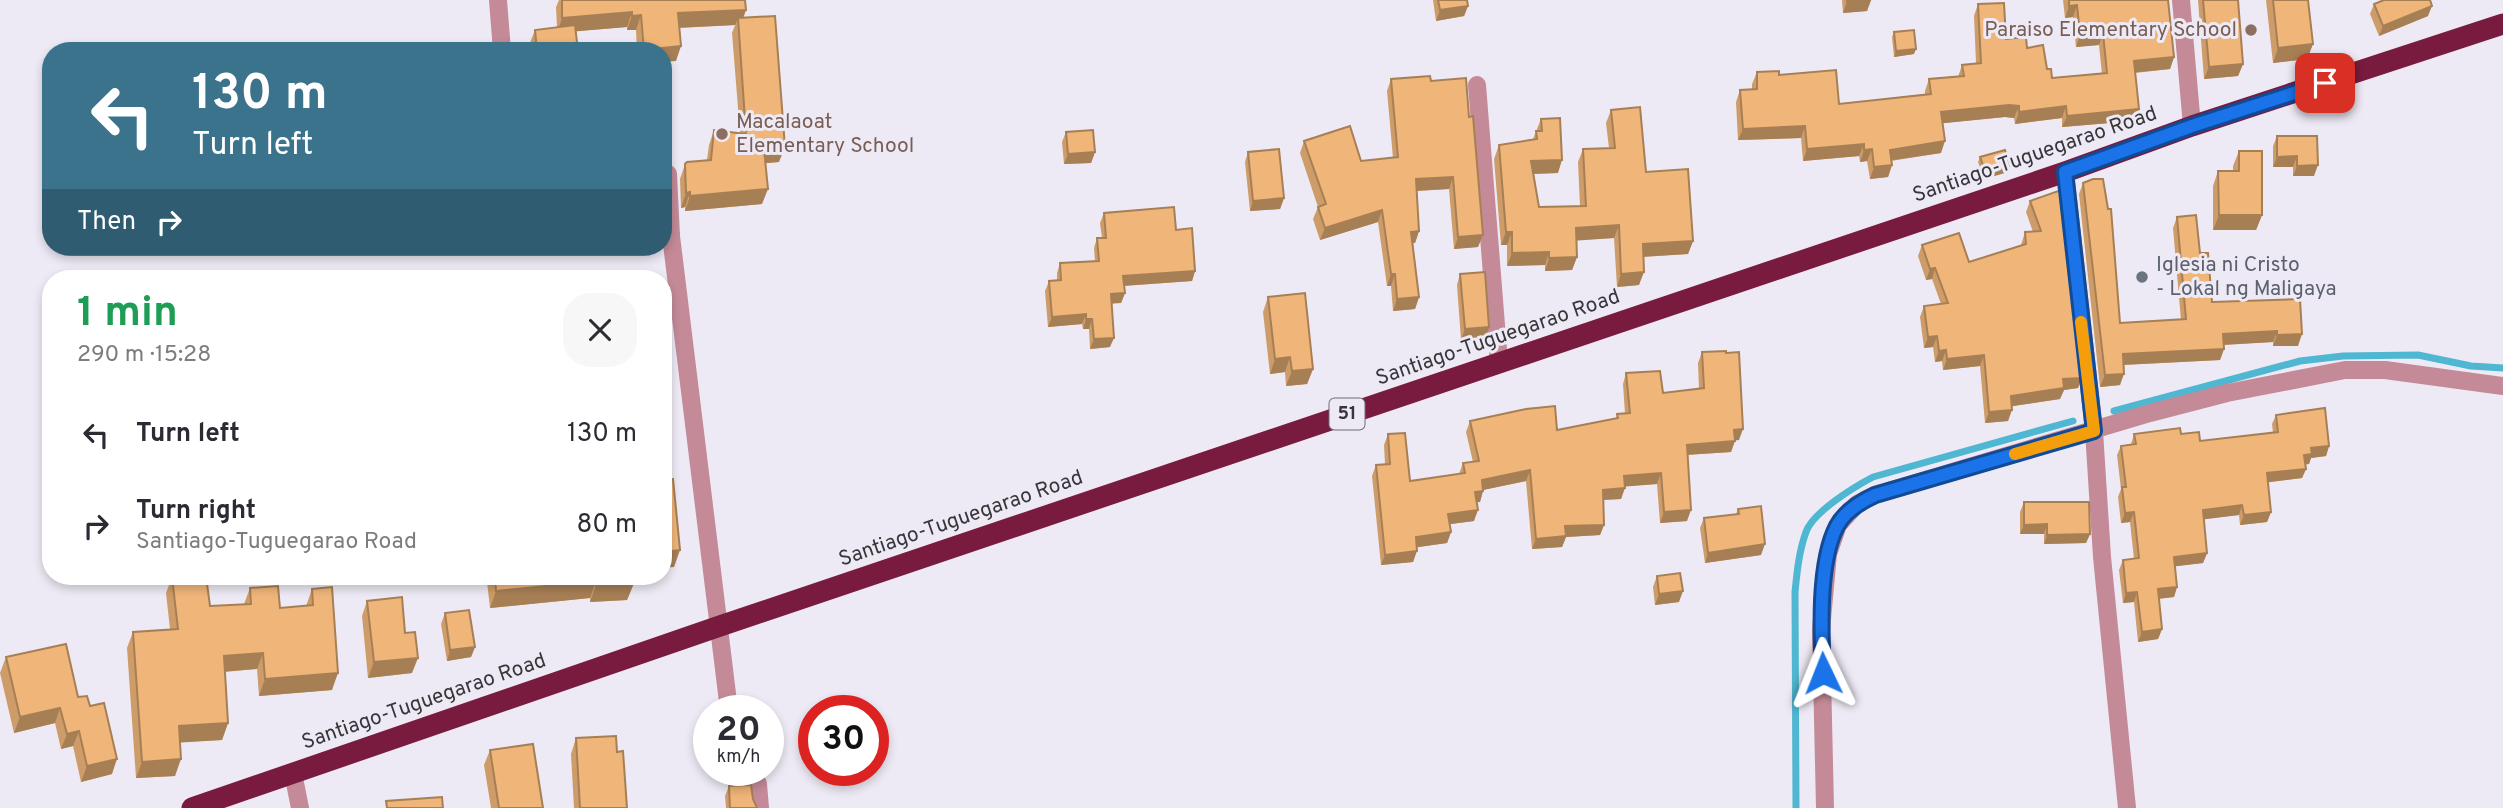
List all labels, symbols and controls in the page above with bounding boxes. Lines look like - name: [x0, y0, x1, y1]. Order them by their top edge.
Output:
- place label: Paraiso Elementary School: [1984, 17, 2237, 44]
- marker: Paraiso Elementary School: [2243, 22, 2259, 38]
- pin: [2295, 53, 2355, 113]
- icon: arrive: [2306, 64, 2344, 102]
- text: 130 m: [192, 65, 328, 127]
- icon: left: [77, 70, 168, 161]
- street label: Santiago-Tuguegarao Road: [1909, 100, 2161, 210]
- place label: Macalaoat Elementary School: [736, 109, 914, 160]
- text: Turn left: [192, 126, 313, 166]
- marker: Macalaoat Elementary School: [714, 126, 730, 142]
- icon: right: [150, 203, 188, 241]
- text: Then: [77, 206, 136, 239]
- place label: Iglesia ni Cristo - Lokal ng Maligaya: [2156, 252, 2337, 303]
- marker: Iglesia ni Cristo - Lokal ng Maligaya: [2134, 269, 2150, 285]
- street label: Santiago-Tuguegarao Road: [1372, 283, 1624, 393]
- text: 1 min: [77, 288, 178, 341]
- button: close: [563, 293, 637, 367]
- text: 290 m · 15:28: [77, 341, 211, 370]
- road number: 51: [1330, 398, 1364, 430]
- icon: left: [77, 416, 115, 454]
- text: Turn left: [136, 418, 240, 451]
- text: 130 m: [567, 418, 637, 451]
- street label: Santiago-Tuguegarao Road: [835, 464, 1087, 574]
- text: Turn right: [136, 495, 256, 528]
- icon: right: [77, 507, 115, 545]
- text: 80 m: [577, 509, 637, 542]
- text: Santiago-Tuguegarao Road: [136, 528, 417, 557]
- position arrow: [1786, 636, 1860, 710]
- street label: Santiago-Tuguegarao Road: [298, 647, 550, 757]
- speed limit sign: 30: [798, 695, 889, 786]
- text: 20: [716, 709, 761, 753]
- text: km/h: [717, 746, 760, 769]

